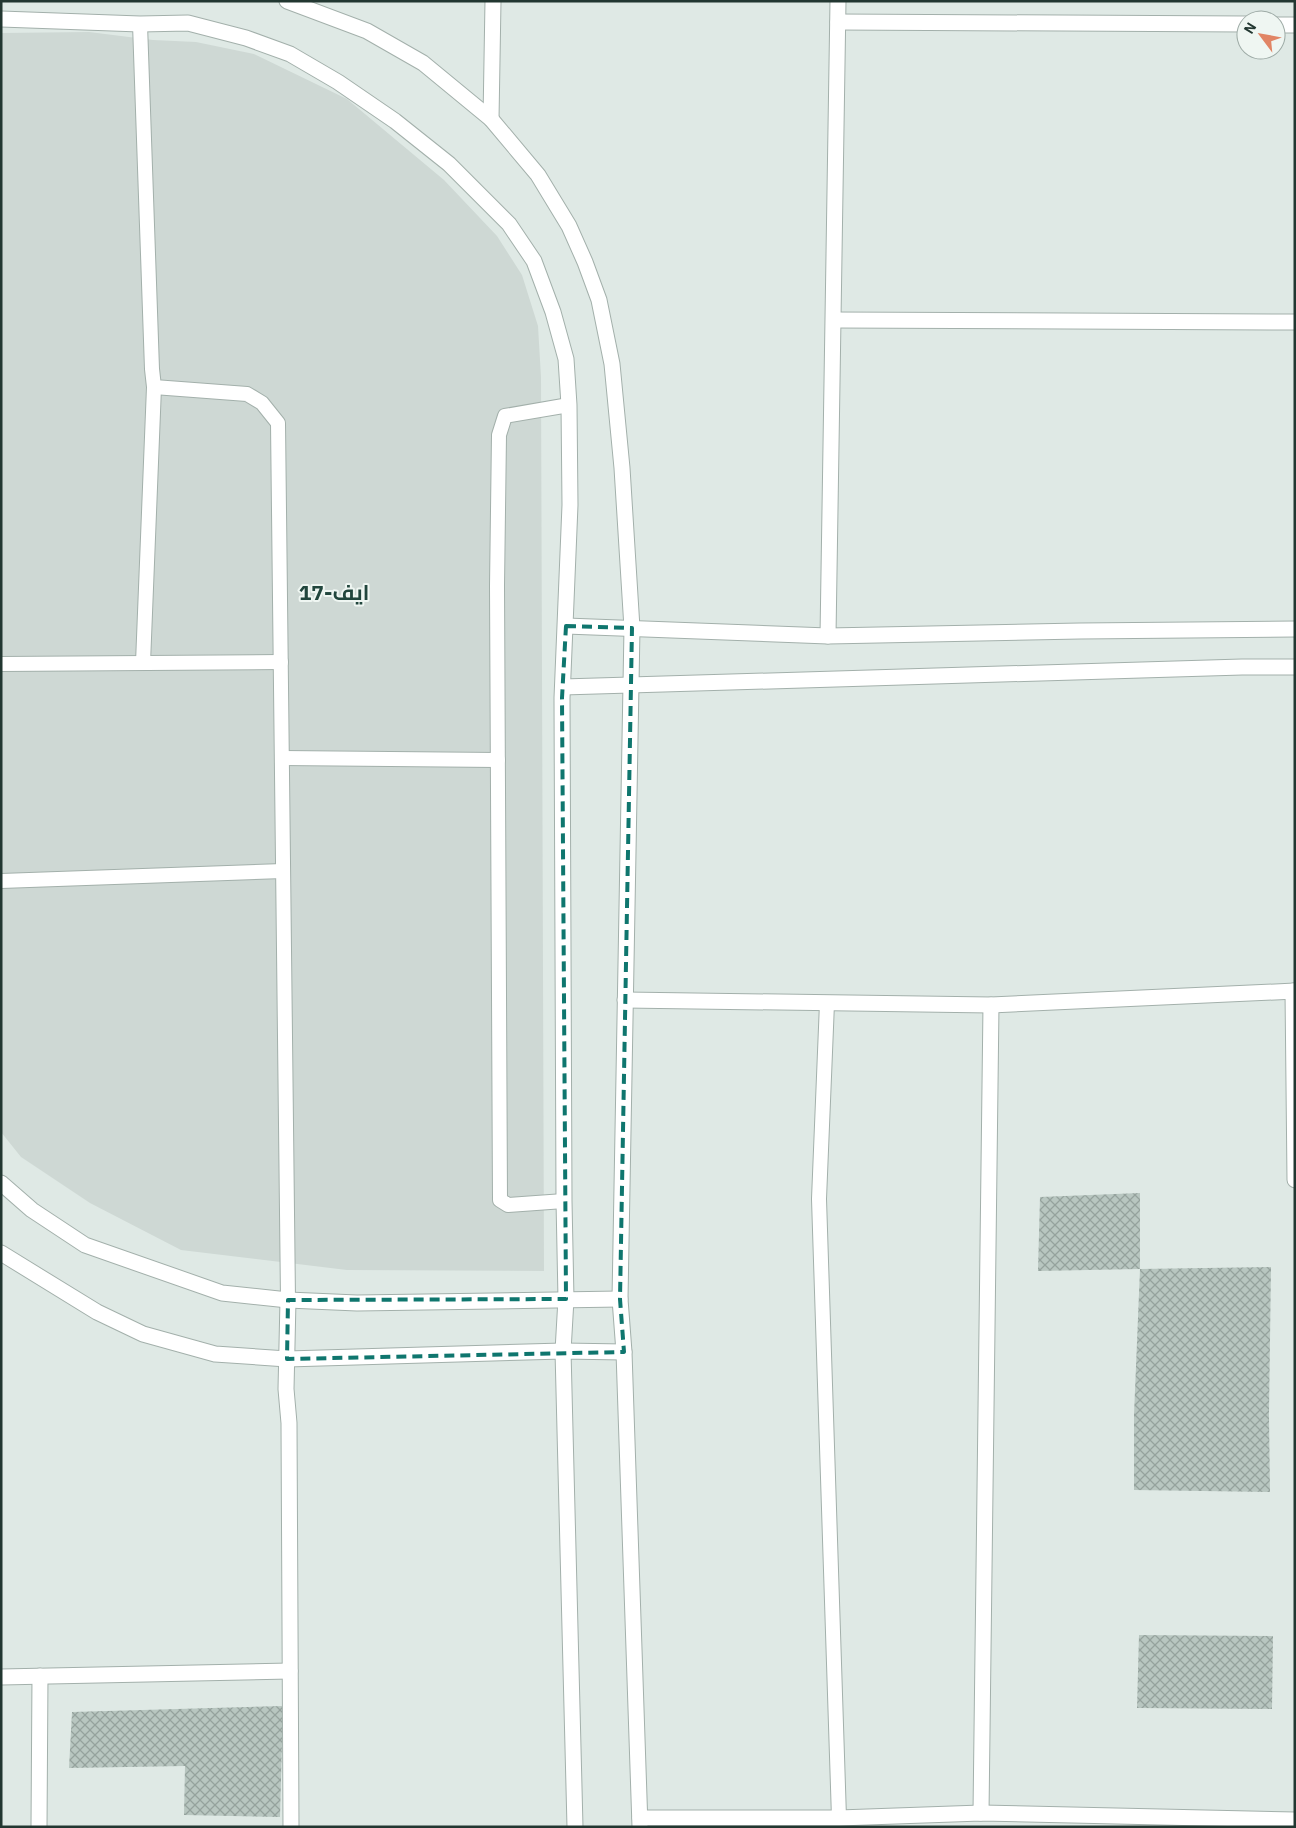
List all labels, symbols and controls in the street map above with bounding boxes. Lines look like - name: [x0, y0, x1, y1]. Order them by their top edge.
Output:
- north arrow: [1236, 10, 1286, 60]
- text: N: [1240, 19, 1260, 37]
- district label: ایف-17: [299, 578, 369, 606]

